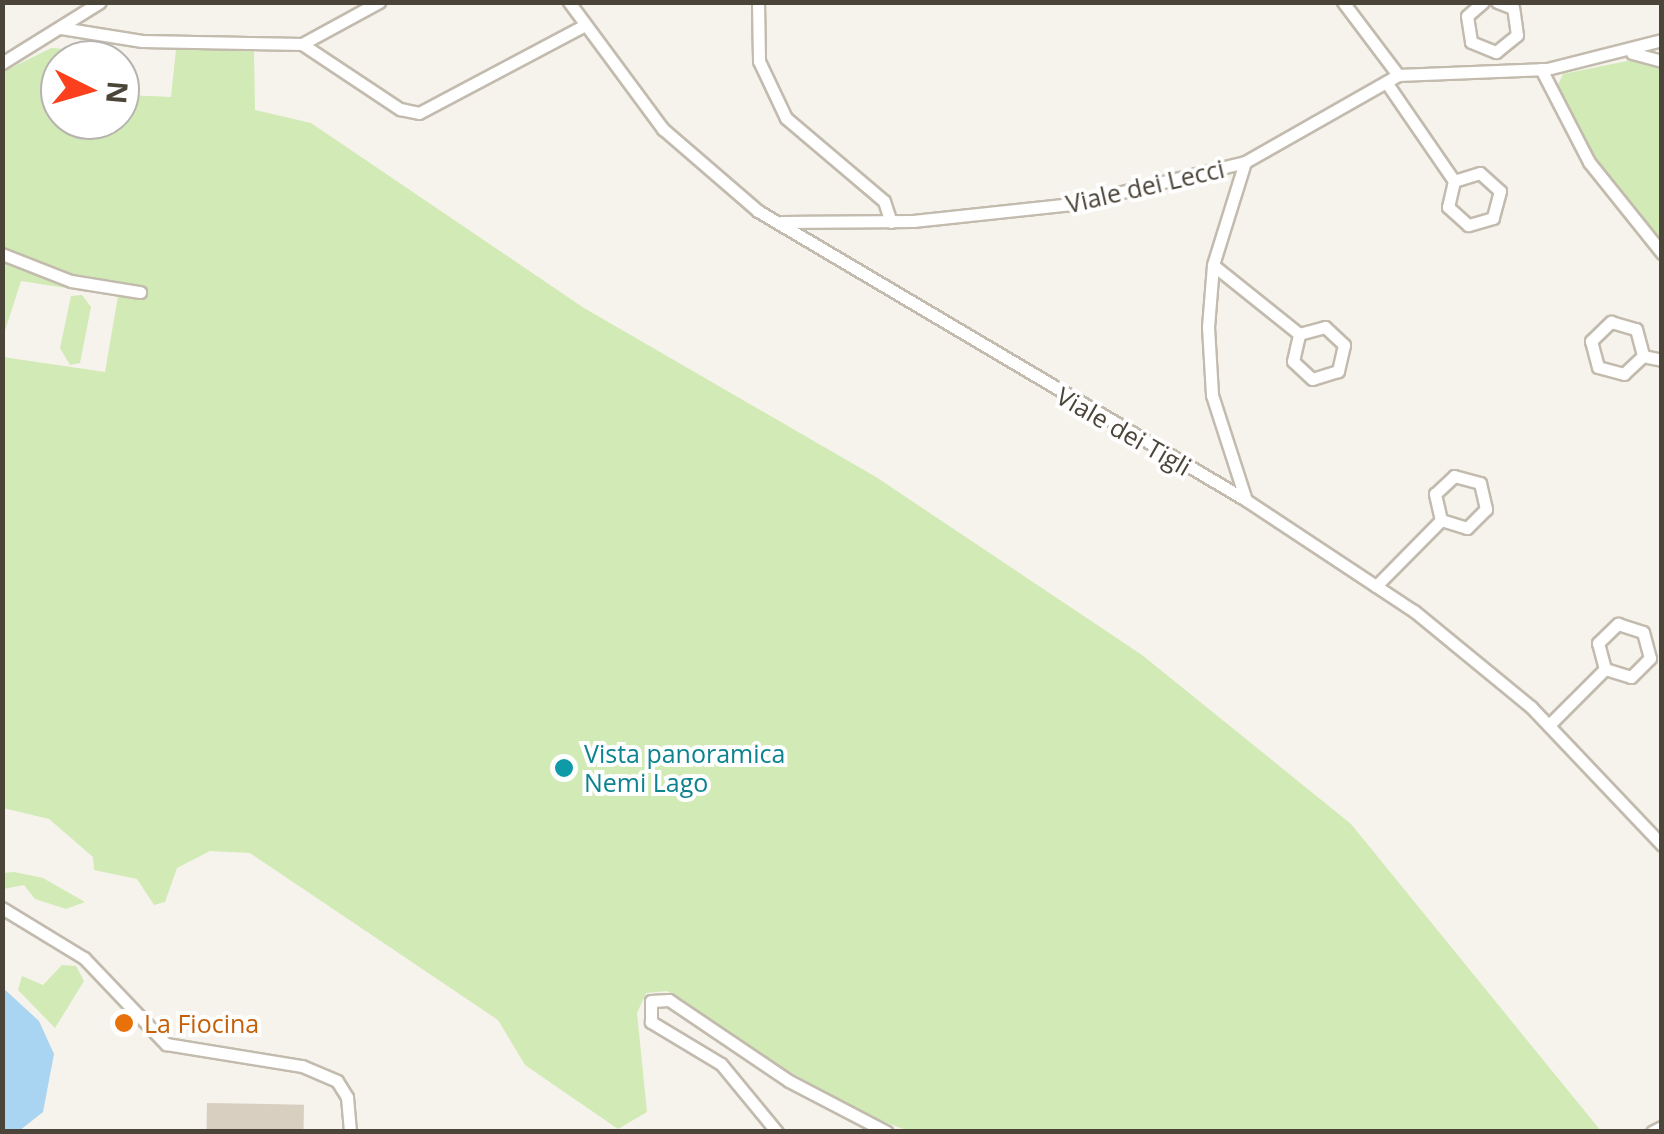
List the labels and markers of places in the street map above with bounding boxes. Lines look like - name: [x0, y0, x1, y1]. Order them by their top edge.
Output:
- place label: Vista panoramica Nemi Lago: [584, 739, 785, 798]
- marker: Vista panoramica Nemi Lago: [553, 757, 575, 779]
- place label: La Fiocina: [144, 1008, 259, 1038]
- marker: La Fiocina: [113, 1012, 135, 1034]

